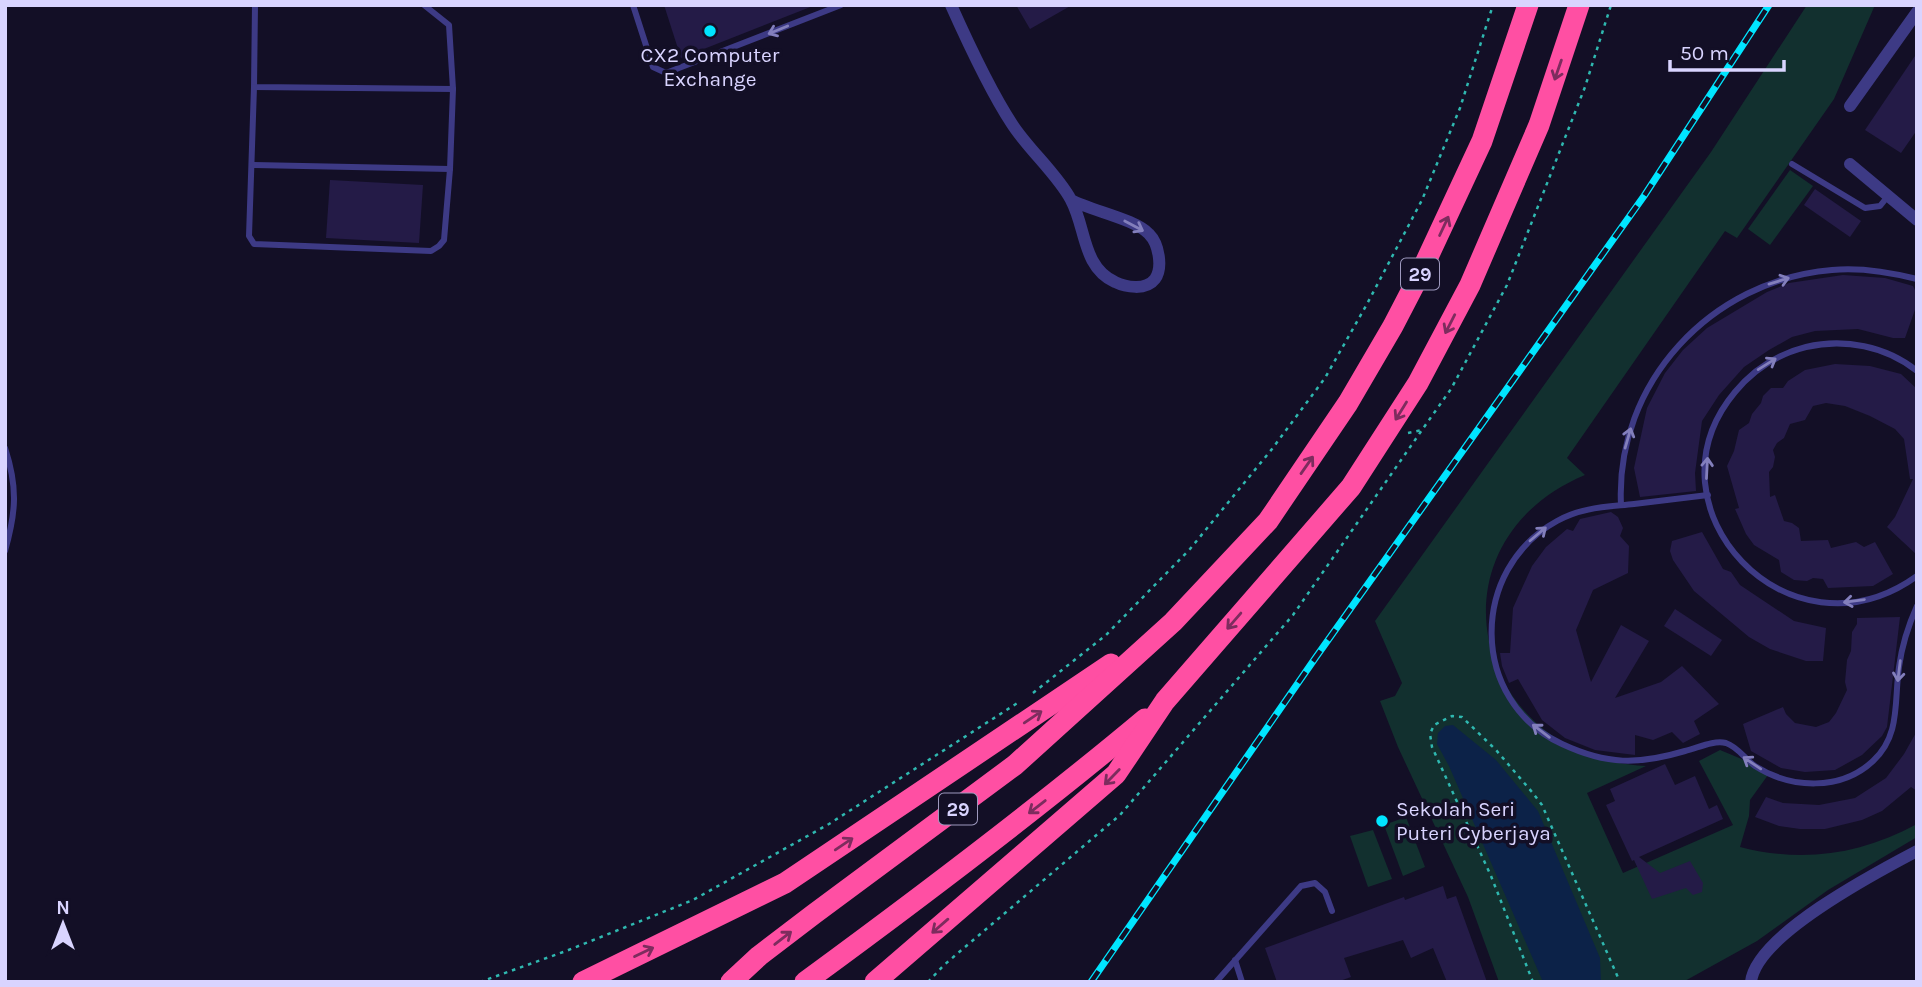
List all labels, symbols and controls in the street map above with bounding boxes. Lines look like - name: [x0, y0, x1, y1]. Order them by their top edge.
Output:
- marker: CX2 Computer Exchange: [702, 23, 718, 39]
- one-way arrow: [767, 25, 789, 38]
- scale bar: [1670, 28, 1784, 72]
- text: 50 m: [1680, 41, 1729, 65]
- place label: CX2 Computer Exchange: [641, 43, 780, 91]
- one-way arrow: [1551, 59, 1563, 81]
- one-way arrow: [1438, 215, 1451, 237]
- one-way arrow: [1124, 219, 1144, 233]
- road number: 29: [1401, 258, 1439, 290]
- one-way arrow: [1768, 273, 1790, 286]
- one-way arrow: [1442, 313, 1456, 334]
- one-way arrow: [1757, 357, 1777, 371]
- one-way arrow: [1393, 401, 1408, 420]
- one-way arrow: [1622, 427, 1635, 449]
- one-way arrow: [1300, 456, 1314, 475]
- one-way arrow: [1700, 457, 1713, 480]
- one-way arrow: [1529, 527, 1547, 543]
- one-way arrow: [1844, 595, 1866, 608]
- one-way arrow: [1226, 611, 1242, 629]
- one-way arrow: [1892, 659, 1905, 682]
- one-way arrow: [1023, 710, 1042, 724]
- one-way arrow: [1532, 724, 1551, 739]
- one-way arrow: [1743, 756, 1762, 770]
- one-way arrow: [1103, 768, 1120, 785]
- road number: 29: [939, 794, 977, 824]
- place label: Sekolah Seri Puteri Cyberjaya: [1396, 797, 1551, 845]
- one-way arrow: [1028, 799, 1046, 814]
- marker: Sekolah Seri Puteri Cyberjaya: [1374, 813, 1390, 829]
- one-way arrow: [834, 837, 853, 851]
- north arrow: [28, 889, 98, 959]
- text: N: [56, 897, 70, 919]
- one-way arrow: [931, 918, 949, 934]
- one-way arrow: [773, 930, 792, 945]
- one-way arrow: [633, 945, 654, 958]

